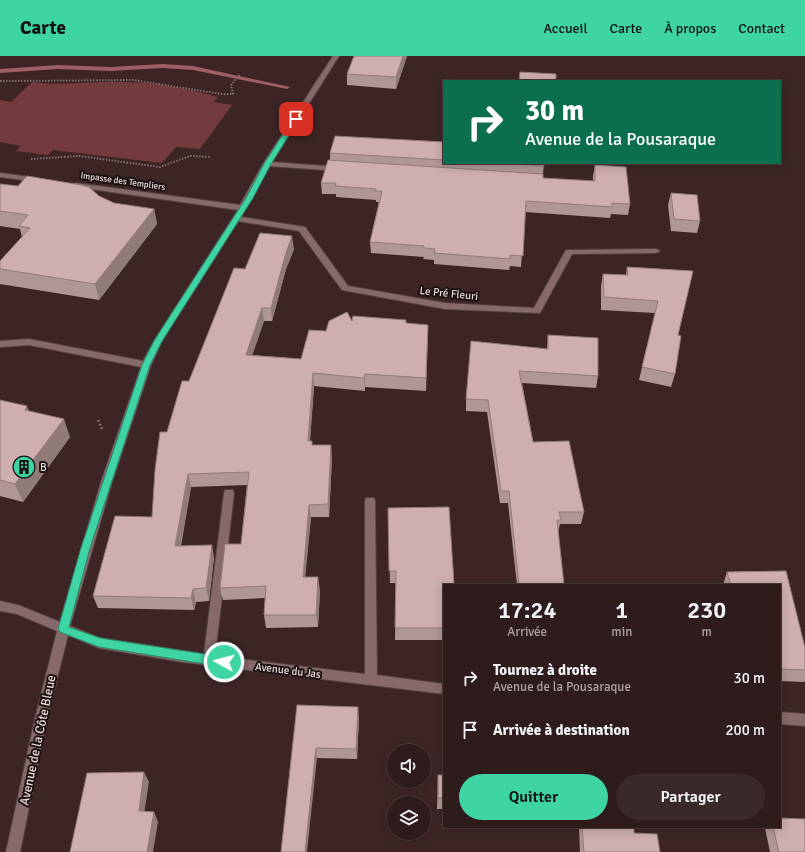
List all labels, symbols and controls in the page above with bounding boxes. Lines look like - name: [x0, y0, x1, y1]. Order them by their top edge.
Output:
- text: Carte: [20, 16, 66, 40]
- text: Accueil: [543, 20, 588, 37]
- text: Carte: [610, 20, 642, 37]
- text: À propos: [664, 20, 716, 37]
- text: Contact: [738, 20, 785, 37]
- text: 30 m: [525, 94, 584, 128]
- icon: right: [459, 96, 511, 148]
- pin: [279, 102, 313, 136]
- icon: arrive: [285, 108, 307, 130]
- text: Avenue de la Pousaraque: [525, 128, 716, 150]
- street label: Impasse des Templiers: [80, 170, 166, 193]
- street label: Le Pré Fleuri: [419, 284, 479, 303]
- building icon: B: [11, 454, 37, 480]
- place label: B: [40, 461, 47, 474]
- text: 17:24: [498, 595, 556, 625]
- text: 1: [615, 595, 628, 625]
- text: 230: [687, 595, 726, 625]
- text: Arrivée: [507, 624, 547, 640]
- text: min: [611, 624, 632, 640]
- text: m: [701, 624, 712, 640]
- position arrow: [203, 641, 245, 683]
- street label: Avenue du Jas: [254, 660, 322, 681]
- text: Tournez à droite: [493, 661, 597, 679]
- icon: right: [459, 667, 481, 689]
- text: 30 m: [734, 669, 765, 687]
- street label: Avenue de la Côte Bleue: [16, 674, 60, 807]
- text: Avenue de la Pousaraque: [493, 679, 631, 695]
- icon: arrive: [459, 719, 481, 741]
- text: Arrivée à destination: [493, 721, 630, 739]
- text: 200 m: [725, 721, 765, 739]
- map controls: [387, 744, 431, 840]
- button: sound: [387, 744, 431, 788]
- button: Quitter: [459, 774, 608, 820]
- button: Partager: [616, 774, 765, 820]
- button: layers: [387, 796, 431, 840]

